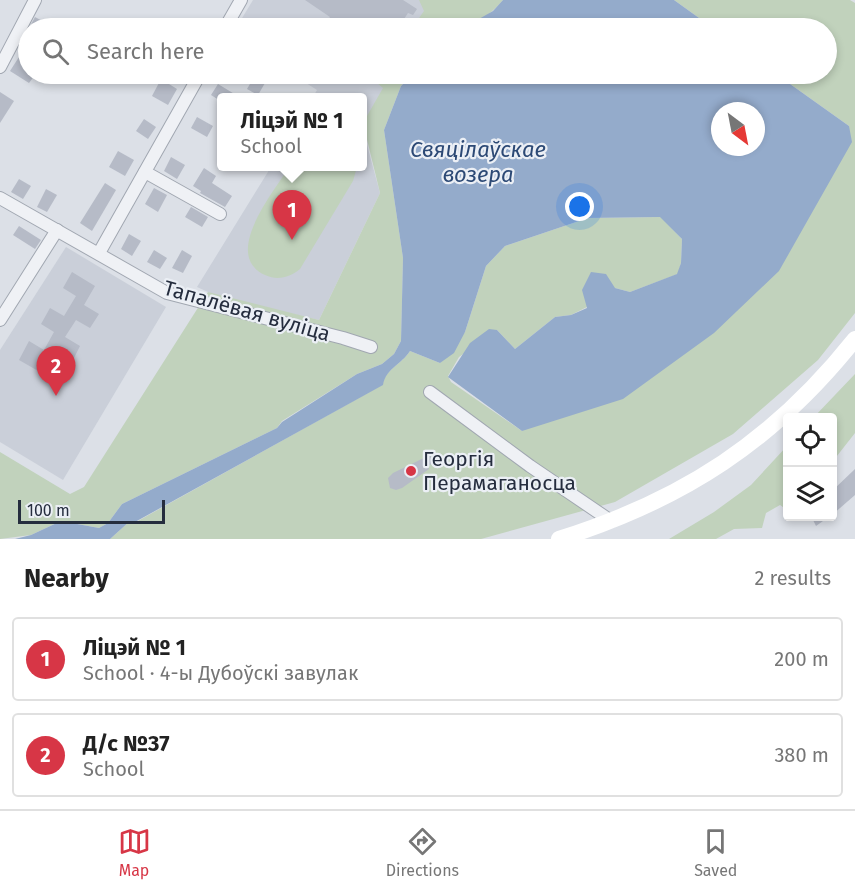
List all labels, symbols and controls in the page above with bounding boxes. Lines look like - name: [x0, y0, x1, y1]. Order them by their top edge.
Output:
- search box: [18, 18, 837, 84]
- icon: search: [39, 35, 72, 68]
- text: Search here: [87, 38, 205, 65]
- popup: [217, 93, 367, 171]
- north arrow: [711, 102, 765, 156]
- text: Ліцэй № 1: [241, 107, 343, 134]
- text: School: [241, 134, 302, 158]
- water label: Свяцілаўскае возера: [410, 136, 546, 188]
- pin: 1: [272, 190, 312, 240]
- your location: [565, 192, 594, 221]
- street label: Тапалёвая вуліца: [161, 275, 333, 347]
- pin: 2: [36, 346, 76, 396]
- map controls: [783, 413, 837, 521]
- button: locate: [783, 413, 837, 467]
- place label: Георгія Перамаганосца: [423, 446, 576, 496]
- marker: Георгія Перамаганосца: [404, 464, 418, 478]
- button: layers: [783, 467, 837, 521]
- scale bar: [18, 497, 165, 524]
- text: 100 m: [27, 501, 70, 520]
- text: Nearby: [24, 563, 109, 594]
- text: 2 results: [754, 566, 831, 590]
- text: Ліцэй № 1: [83, 634, 186, 661]
- text: 1: [41, 647, 50, 671]
- text: 200 m: [774, 647, 829, 671]
- text: School · 4-ы Дубоўскі завулак: [83, 661, 358, 685]
- text: Д/с №37: [83, 730, 170, 757]
- text: 2: [40, 743, 51, 767]
- text: 380 m: [774, 743, 829, 767]
- text: School: [83, 757, 144, 781]
- tab: Map: [118, 825, 151, 880]
- tab: Directions: [386, 825, 459, 880]
- tab: Saved: [694, 825, 737, 880]

